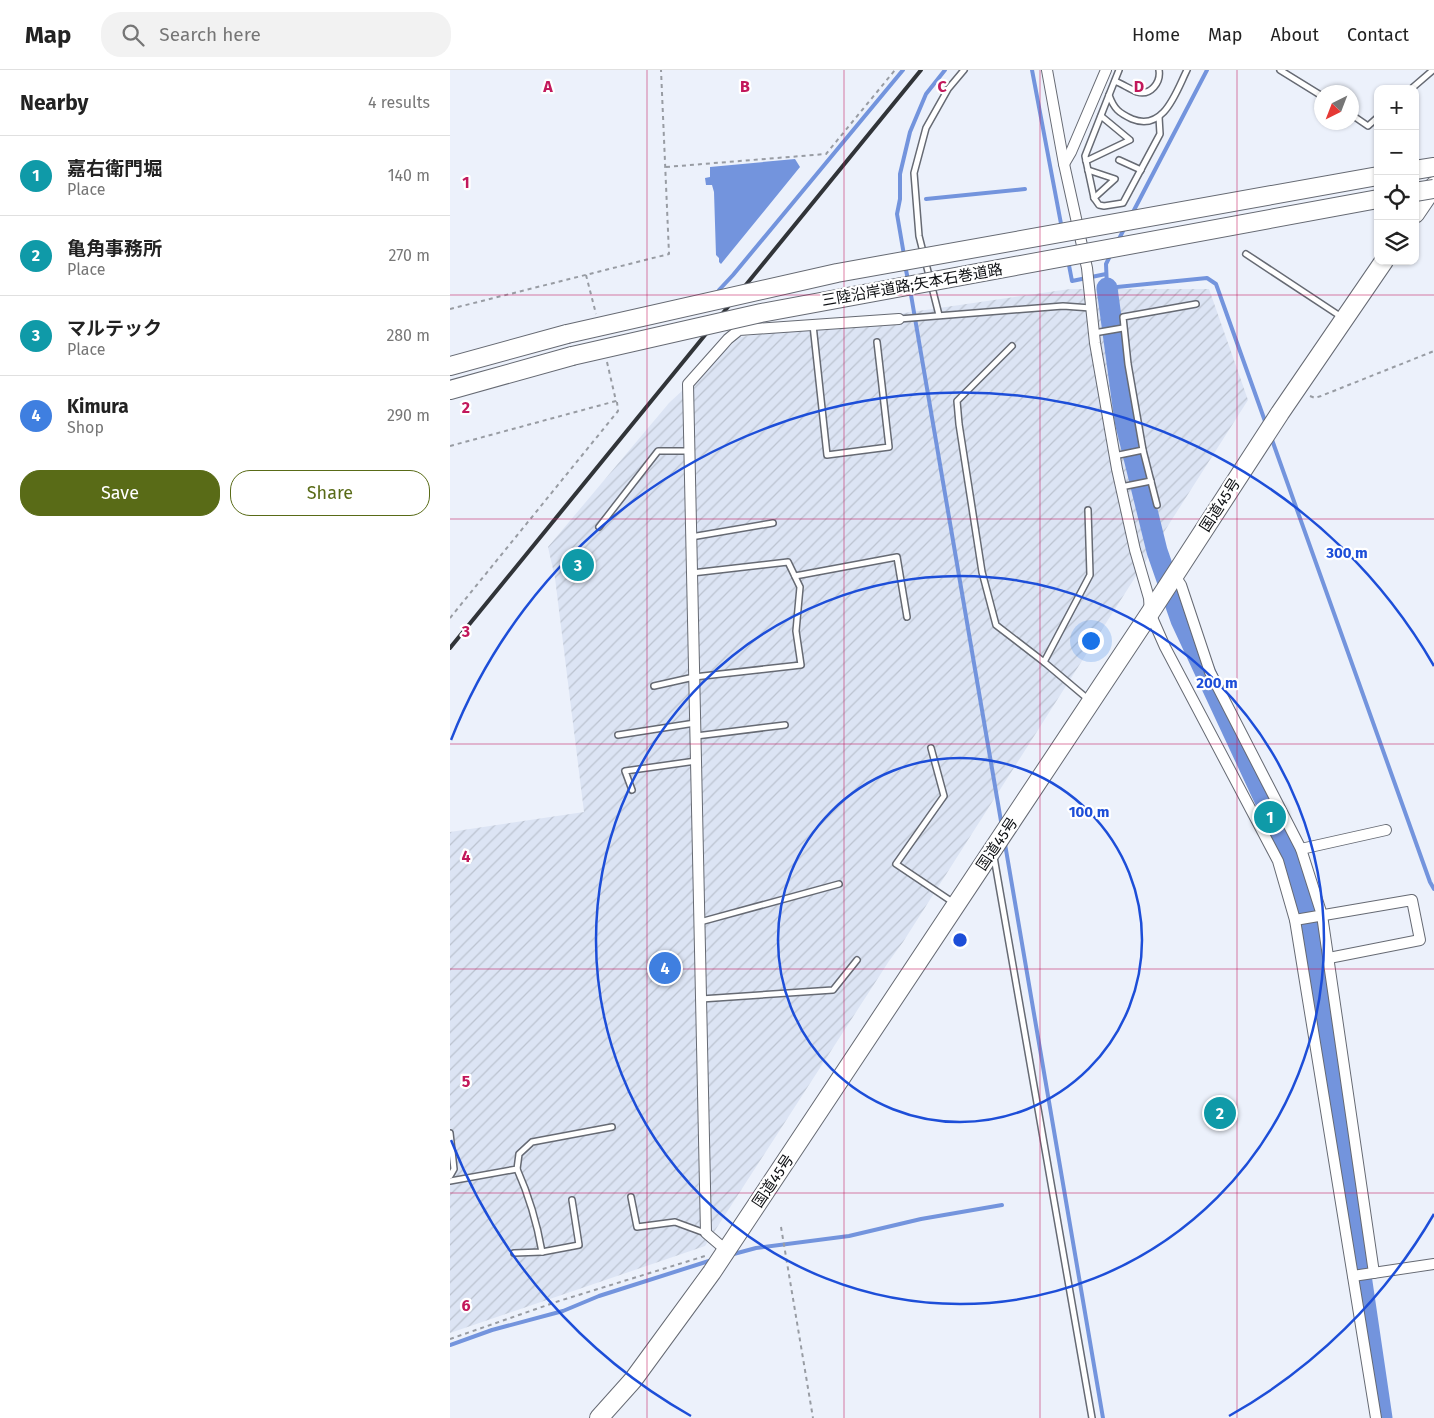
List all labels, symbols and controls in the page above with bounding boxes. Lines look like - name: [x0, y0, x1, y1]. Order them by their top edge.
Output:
- search box: [101, 12, 451, 57]
- text: Map: [25, 21, 71, 49]
- icon: search: [119, 21, 147, 49]
- text: Search here: [159, 23, 261, 46]
- text: Home: [1132, 24, 1180, 46]
- text: Map: [1208, 24, 1242, 46]
- text: About: [1270, 24, 1319, 46]
- text: Contact: [1347, 24, 1409, 46]
- text: A: [542, 77, 553, 96]
- text: B: [740, 77, 750, 96]
- text: C: [937, 77, 947, 96]
- text: D: [1134, 77, 1144, 96]
- north arrow: [1314, 85, 1359, 130]
- map controls: [1374, 85, 1419, 265]
- button: +: [1374, 85, 1419, 130]
- text: Nearby: [20, 90, 88, 116]
- text: 4 results: [368, 93, 430, 112]
- button: −: [1374, 130, 1419, 175]
- text: 嘉右衛門堀: [67, 157, 162, 180]
- text: 1: [32, 166, 40, 185]
- text: 140 m: [388, 166, 430, 185]
- text: 1: [462, 173, 470, 192]
- button: locate: [1374, 175, 1419, 220]
- text: Place: [67, 180, 106, 199]
- button: layers: [1374, 220, 1419, 265]
- text: 亀角事務所: [67, 237, 162, 260]
- text: 2: [32, 246, 40, 265]
- text: 270 m: [388, 246, 430, 265]
- text: Place: [67, 260, 106, 279]
- street label: 三陸沿岸道路;矢本石巻道路: [820, 260, 1004, 310]
- text: マルテック: [67, 317, 162, 340]
- text: 3: [32, 326, 40, 345]
- text: 280 m: [386, 326, 430, 345]
- text: Place: [67, 340, 106, 359]
- text: Kimura: [67, 395, 129, 418]
- text: 2: [462, 398, 470, 417]
- text: 4: [31, 406, 41, 425]
- text: 290 m: [387, 406, 430, 425]
- text: Shop: [67, 418, 104, 437]
- button: Save: [20, 470, 220, 516]
- button: Share: [230, 470, 430, 516]
- street label: 国道45号: [1196, 475, 1244, 535]
- text: 300 m: [1325, 544, 1368, 562]
- pin: 3: [562, 546, 594, 584]
- text: 3: [461, 622, 470, 641]
- your location: [1078, 628, 1104, 654]
- text: 200 m: [1196, 674, 1238, 692]
- pin: 1: [1254, 798, 1286, 836]
- text: 100 m: [1069, 803, 1109, 821]
- street label: 国道45号: [973, 814, 1021, 874]
- text: 4: [461, 847, 471, 866]
- centre of rings: [951, 931, 969, 949]
- pin: 4: [649, 949, 681, 987]
- text: 5: [462, 1072, 471, 1091]
- pin: 2: [1204, 1094, 1236, 1132]
- street label: 国道45号: [749, 1151, 797, 1211]
- text: 6: [461, 1296, 471, 1315]

